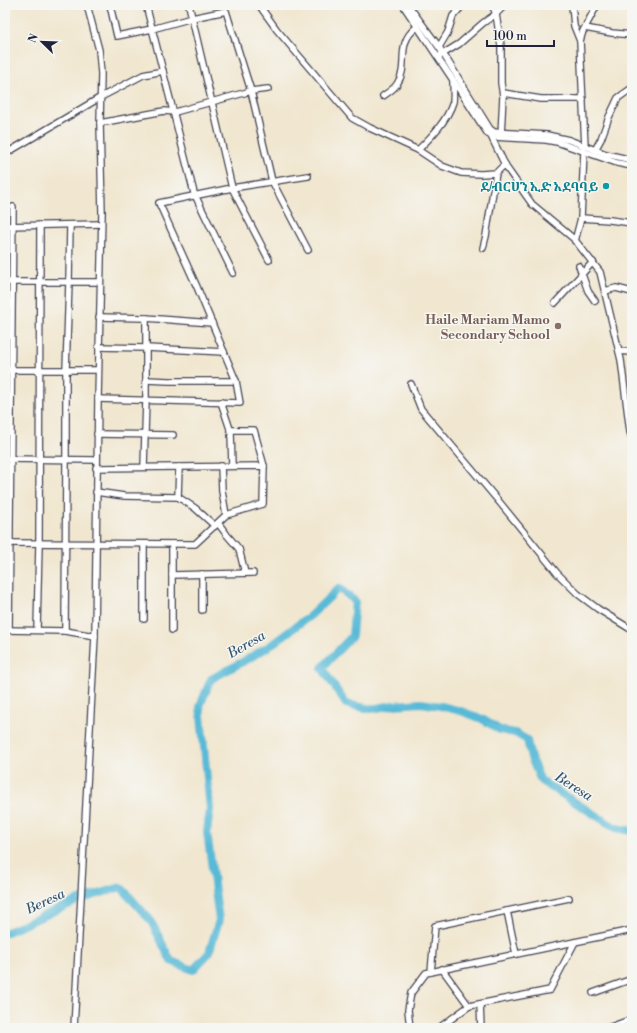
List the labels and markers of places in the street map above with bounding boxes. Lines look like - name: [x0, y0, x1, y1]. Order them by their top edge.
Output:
- place label: ደ/ብርሀን ኢድ አደባባይ: [480, 179, 598, 195]
- marker: ደ/ብርሀን ኢድ አደባባይ: [601, 181, 611, 191]
- place label: Haile Mariam Mamo Secondary School: [425, 312, 551, 343]
- marker: Haile Mariam Mamo Secondary School: [553, 321, 563, 331]

